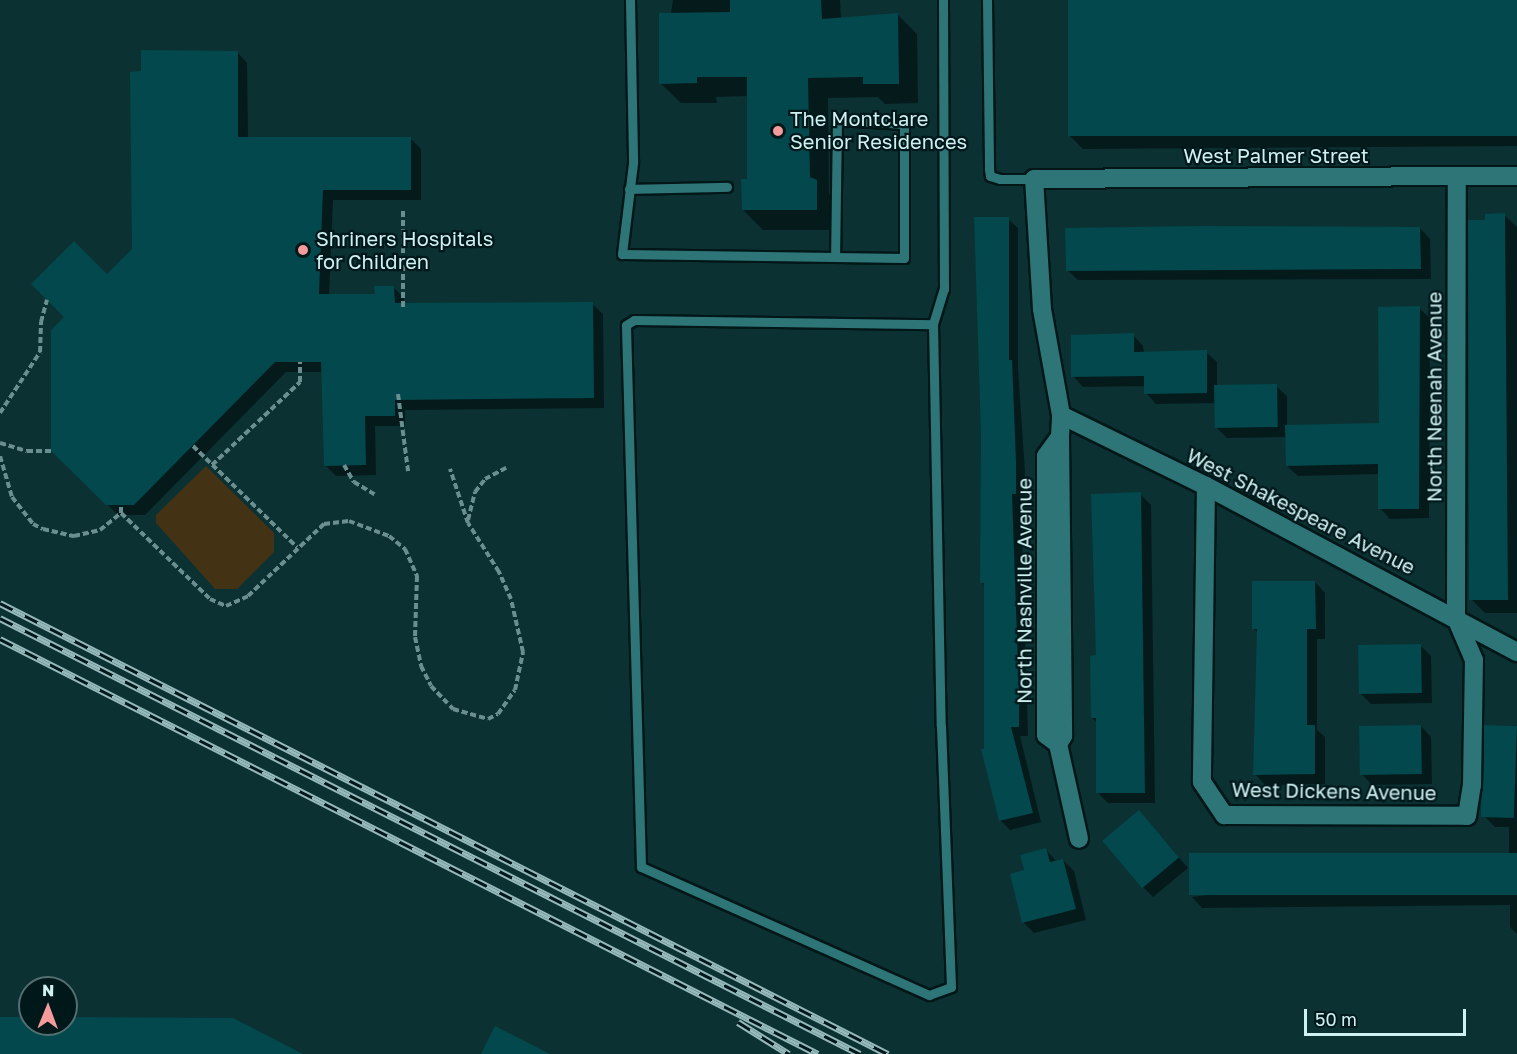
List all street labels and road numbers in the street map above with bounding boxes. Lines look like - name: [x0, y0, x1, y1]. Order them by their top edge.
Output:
- street label: West Palmer Street: [1183, 143, 1369, 167]
- street label: North Neenah Avenue: [1422, 292, 1446, 502]
- street label: West Shakespeare Avenue: [1183, 443, 1419, 579]
- street label: North Nashville Avenue: [1012, 478, 1036, 704]
- street label: West Dickens Avenue: [1231, 777, 1437, 805]

